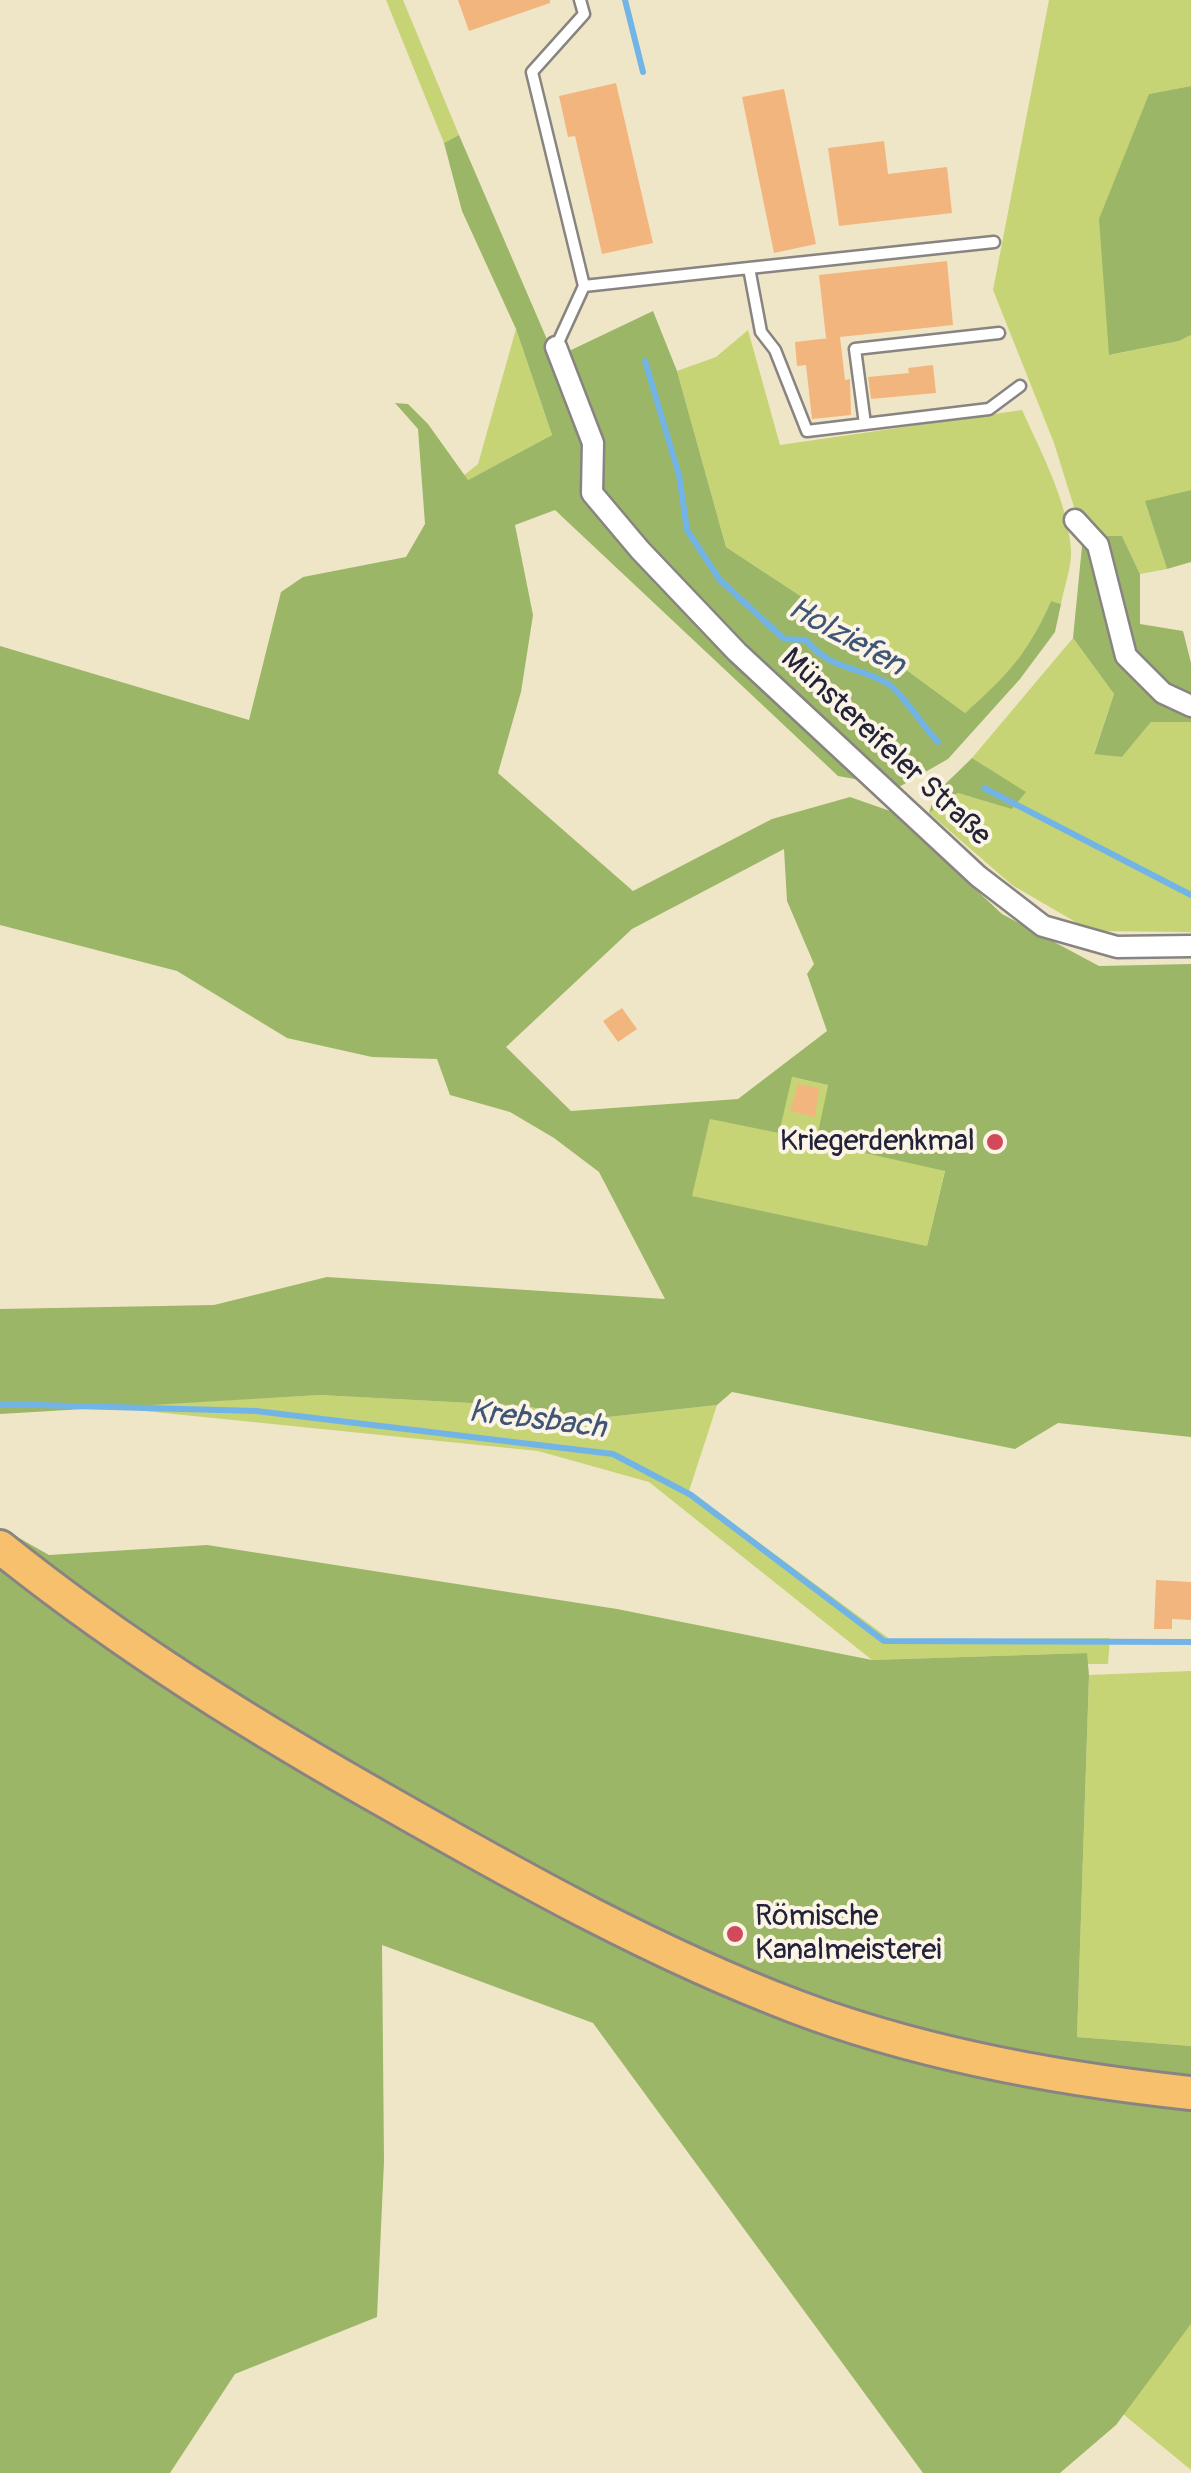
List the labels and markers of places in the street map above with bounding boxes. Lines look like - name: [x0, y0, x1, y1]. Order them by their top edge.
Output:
- place label: Kriegerdenkmal: [780, 1124, 975, 1160]
- marker: Kriegerdenkmal: [984, 1131, 1006, 1153]
- place label: Römische Kanalmeisterei: [755, 1899, 942, 1970]
- marker: Römische Kanalmeisterei: [724, 1923, 746, 1945]

